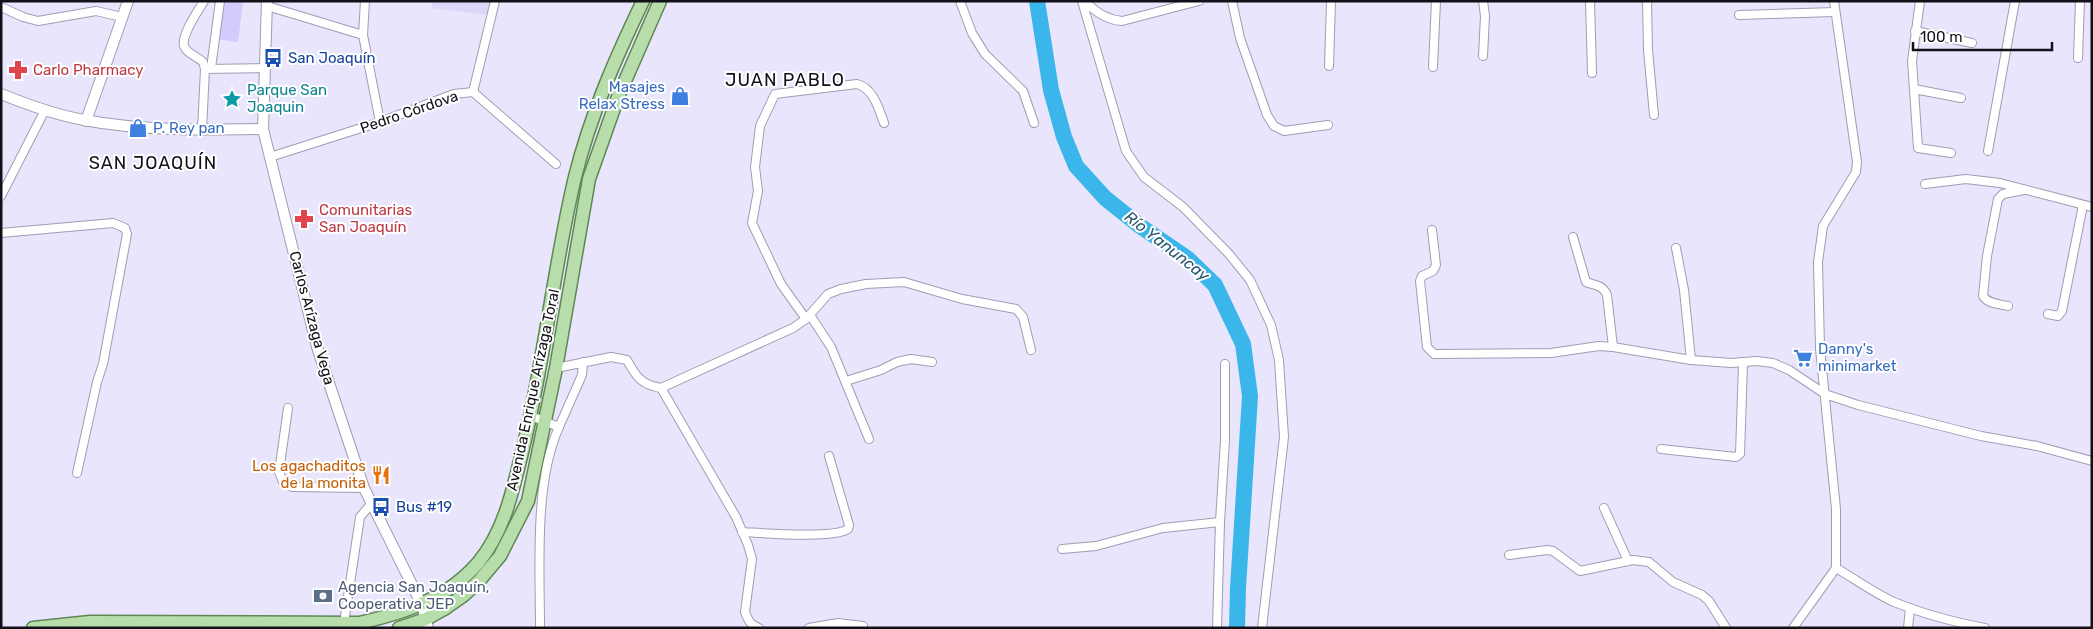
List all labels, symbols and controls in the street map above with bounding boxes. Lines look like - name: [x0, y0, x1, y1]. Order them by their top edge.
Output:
- scale bar: [1913, 20, 2052, 52]
- text: 100 m: [1920, 28, 1962, 46]
- bus stop icon: San Joaquín: [262, 47, 284, 69]
- place label: San Joaquín: [288, 49, 375, 67]
- pharmacy icon: Carlo Pharmacy: [7, 59, 29, 81]
- place label: Carlo Pharmacy: [33, 61, 144, 79]
- district label: JUAN PABLO: [725, 69, 845, 91]
- place label: Masajes Relax Stress: [579, 78, 665, 113]
- place label: Parque San Joaquin: [247, 81, 327, 116]
- shop icon: Masajes Relax Stress: [669, 85, 691, 107]
- street label: Pedro Córdova: [358, 87, 460, 137]
- place icon: Parque San Joaquin: [221, 88, 243, 110]
- shop icon: P. Rey pan: [127, 117, 149, 139]
- place label: P. Rey pan: [153, 119, 225, 137]
- district label: SAN JOAQUÍN: [89, 152, 217, 174]
- place label: Comunitarias San Joaquín: [319, 201, 412, 236]
- water label: Río Yanuncay: [1121, 207, 1214, 286]
- pharmacy icon: Comunitarias San Joaquín: [293, 208, 315, 230]
- street label: Carlos Arízaga Vega: [285, 249, 339, 387]
- street label: Avenida Enrique Arízaga Toral: [503, 287, 563, 493]
- place label: Danny's minimarket: [1818, 340, 1897, 375]
- supermarket icon: Danny's minimarket: [1792, 347, 1814, 369]
- place label: Los agachaditos de la monita: [252, 457, 366, 492]
- restaurant icon: Los agachaditos de la monita: [370, 464, 392, 486]
- bus stop icon: Bus #19: [370, 496, 392, 518]
- place label: Bus #19: [396, 498, 452, 516]
- place label: Agencia San Joaquín, Cooperativa JEP: [338, 578, 489, 613]
- bank icon: Agencia San Joaquín, Cooperativa JEP: [312, 585, 334, 607]

